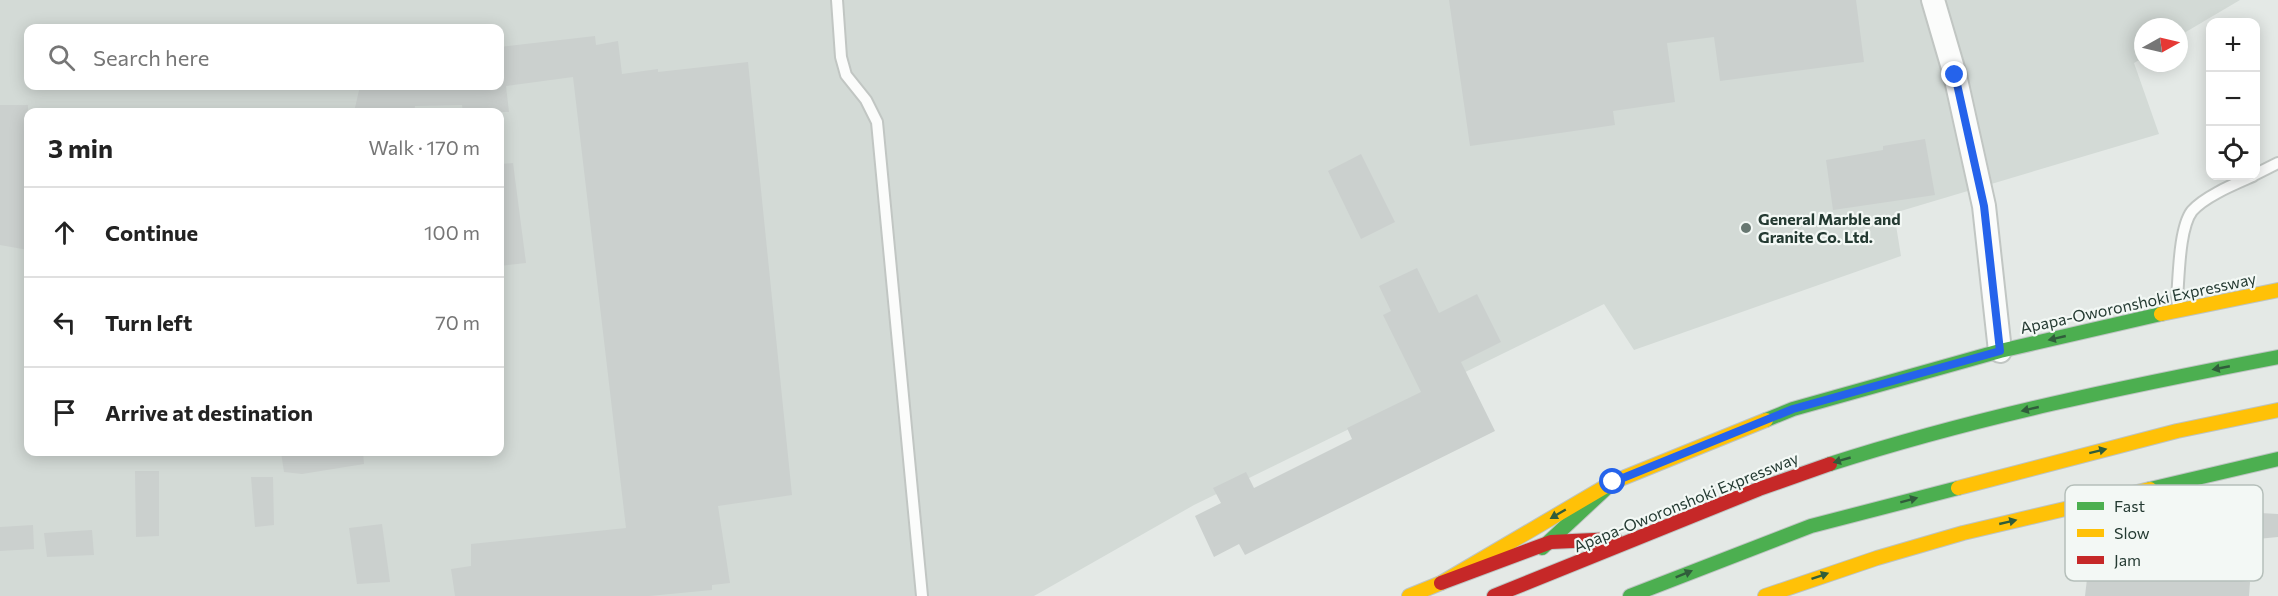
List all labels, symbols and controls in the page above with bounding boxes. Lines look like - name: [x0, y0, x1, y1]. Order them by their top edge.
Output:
- north arrow: [2134, 18, 2188, 72]
- map controls: [2206, 18, 2260, 180]
- button: +: [2206, 18, 2260, 72]
- search box: [24, 24, 504, 90]
- icon: search: [45, 41, 78, 74]
- text: Search here: [93, 44, 209, 71]
- route end: [1941, 61, 1967, 87]
- button: −: [2206, 72, 2260, 126]
- button: locate: [2206, 126, 2260, 180]
- text: 3 min: [48, 132, 113, 163]
- text: Walk · 170 m: [369, 135, 480, 159]
- place label: General Marble and Granite Co. Ltd.: [1758, 209, 1901, 246]
- icon: ahead: [48, 216, 81, 249]
- text: Continue: [105, 219, 198, 246]
- text: 100 m: [424, 220, 480, 244]
- marker: General Marble and Granite Co. Ltd.: [1739, 221, 1753, 235]
- street label: Apapa-Oworonshoki Expressway: [2018, 268, 2258, 337]
- icon: left: [48, 306, 81, 339]
- text: Turn left: [105, 309, 192, 336]
- text: 70 m: [435, 310, 480, 334]
- one-way arrow: [2047, 333, 2066, 343]
- one-way arrow: [2211, 364, 2230, 373]
- icon: arrive: [48, 396, 81, 429]
- text: Arrive at destination: [105, 399, 313, 426]
- one-way arrow: [2021, 404, 2039, 414]
- one-way arrow: [2089, 446, 2107, 456]
- street label: Apapa-Oworonshoki Expressway: [1571, 448, 1801, 555]
- one-way arrow: [1833, 456, 1851, 465]
- route start: [1599, 468, 1625, 494]
- legend: [2065, 485, 2263, 581]
- one-way arrow: [1900, 495, 1918, 505]
- text: Fast: [2114, 496, 2145, 515]
- one-way arrow: [1550, 509, 1566, 520]
- one-way arrow: [1998, 517, 2017, 527]
- text: Slow: [2114, 523, 2150, 542]
- text: Jam: [2114, 550, 2141, 569]
- one-way arrow: [1675, 569, 1693, 578]
- one-way arrow: [1811, 571, 1829, 581]

